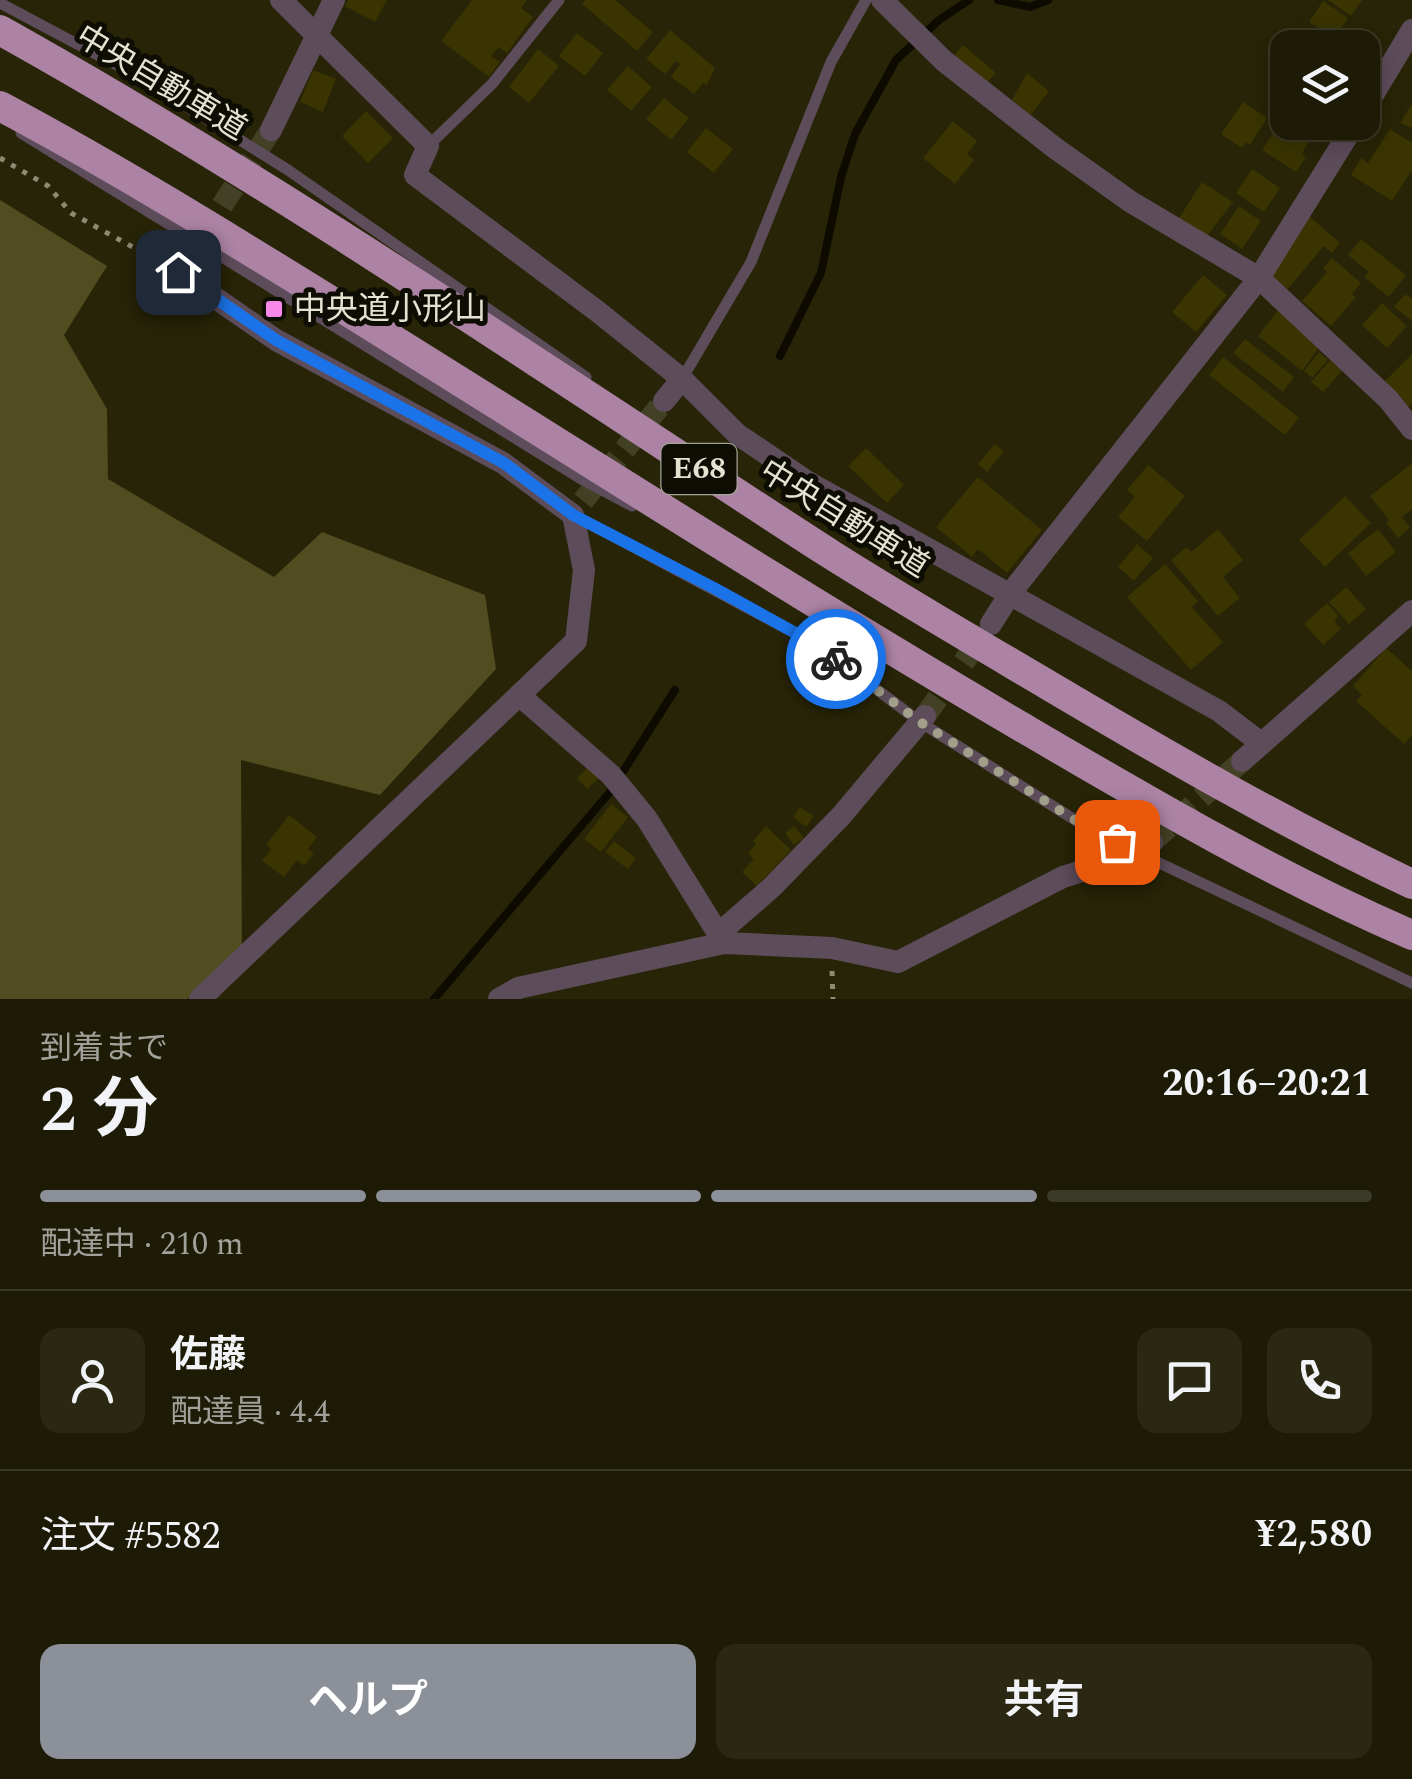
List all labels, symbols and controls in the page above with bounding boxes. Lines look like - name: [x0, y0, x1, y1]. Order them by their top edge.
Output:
- street label: 中央自動車道: [66, 13, 256, 153]
- map controls: [1270, 30, 1380, 140]
- button: layers: [1270, 30, 1380, 140]
- pin: [136, 230, 221, 315]
- icon: home: [151, 245, 206, 300]
- place label: 中央道小形山: [294, 285, 486, 334]
- marker: 中央道小形山: [263, 298, 285, 320]
- road number: E68: [662, 444, 736, 494]
- street label: 中央自動車道: [750, 447, 938, 591]
- courier: [786, 609, 886, 709]
- icon: bike: [809, 632, 864, 687]
- pin: [1075, 800, 1160, 885]
- icon: bag: [1090, 815, 1145, 870]
- text: 到着まで: [40, 1024, 168, 1073]
- text: 20:16–20:21: [1162, 1055, 1372, 1113]
- text: 2 分: [40, 1061, 158, 1160]
- text: 配達中 · 210 m: [40, 1220, 244, 1269]
- text: 佐藤: [170, 1327, 246, 1385]
- button: person: [40, 1328, 145, 1433]
- button: chat: [1137, 1328, 1242, 1433]
- button: phone: [1267, 1328, 1372, 1433]
- text: 配達員 · 4.4: [170, 1388, 330, 1437]
- text: ¥2,580: [1255, 1506, 1372, 1564]
- text: 注文 #5582: [40, 1508, 221, 1566]
- button: ヘルプ: [40, 1644, 696, 1759]
- button: 共有: [716, 1644, 1372, 1759]

